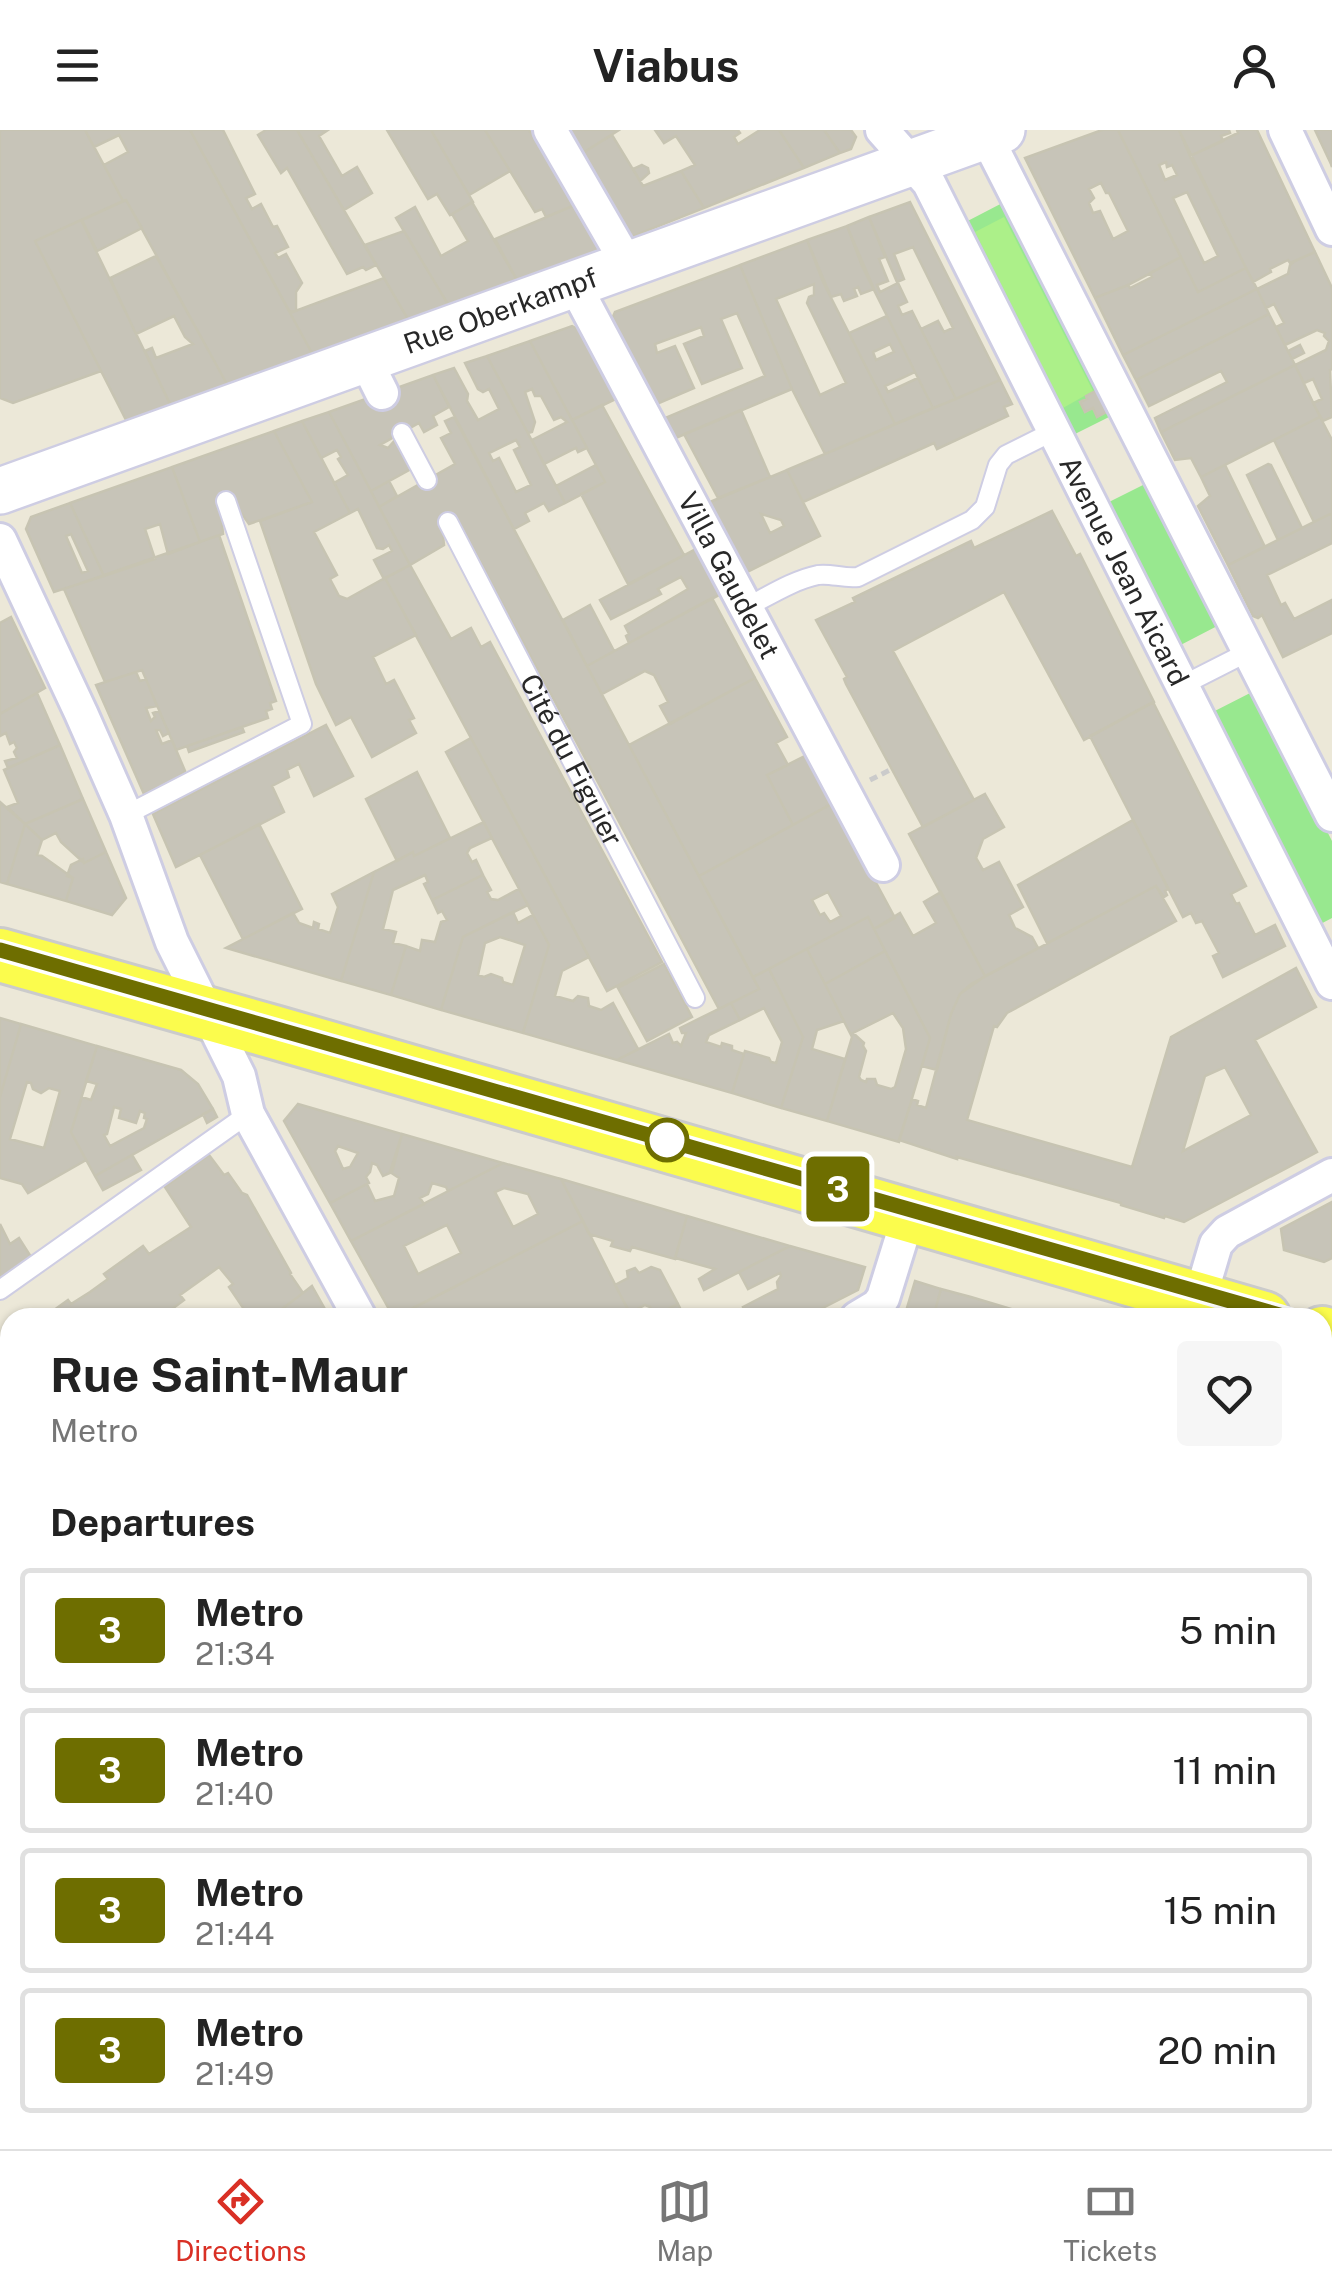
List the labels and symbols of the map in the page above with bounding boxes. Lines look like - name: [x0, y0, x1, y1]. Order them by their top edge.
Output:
- street label: Rue Oberkampf: [399, 260, 602, 360]
- street label: Avenue Jean Aicard: [1053, 450, 1196, 691]
- street label: Villa Gaudelet: [672, 486, 787, 664]
- street label: Cité du Figuier: [514, 668, 630, 851]
- unlabelled marker: [646, 1119, 688, 1161]
- line badge: 3: [806, 1156, 870, 1222]

